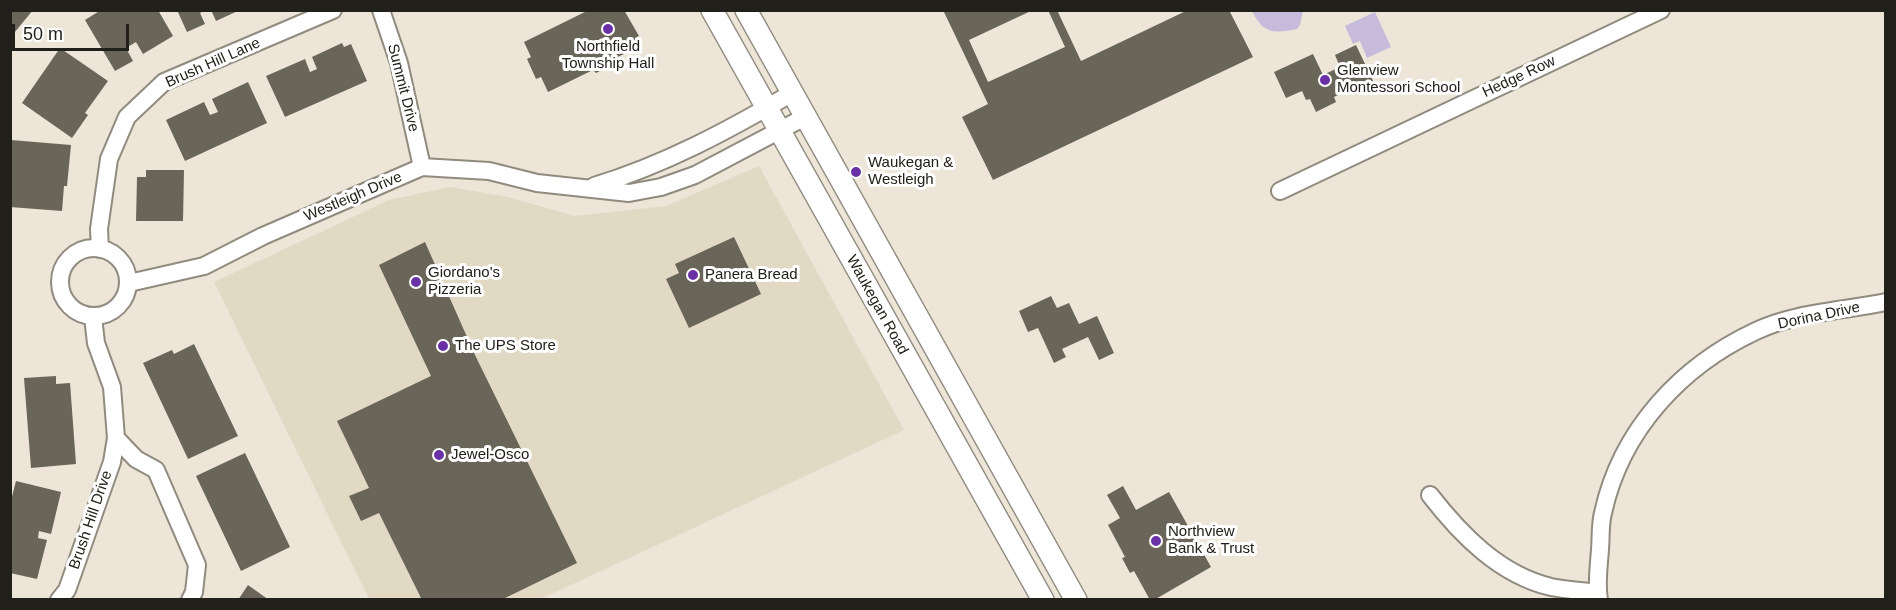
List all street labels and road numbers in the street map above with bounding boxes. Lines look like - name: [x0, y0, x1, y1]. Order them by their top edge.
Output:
- street label: Brush Hill Lane: [163, 34, 263, 92]
- street label: Summit Drive: [383, 42, 423, 134]
- street label: Hedge Row: [1480, 52, 1558, 102]
- street label: Westleigh Drive: [301, 168, 405, 226]
- street label: Waukegan Road: [842, 252, 912, 358]
- street label: Dorina Drive: [1776, 299, 1862, 333]
- street label: Brush Hill Drive: [66, 468, 116, 572]

